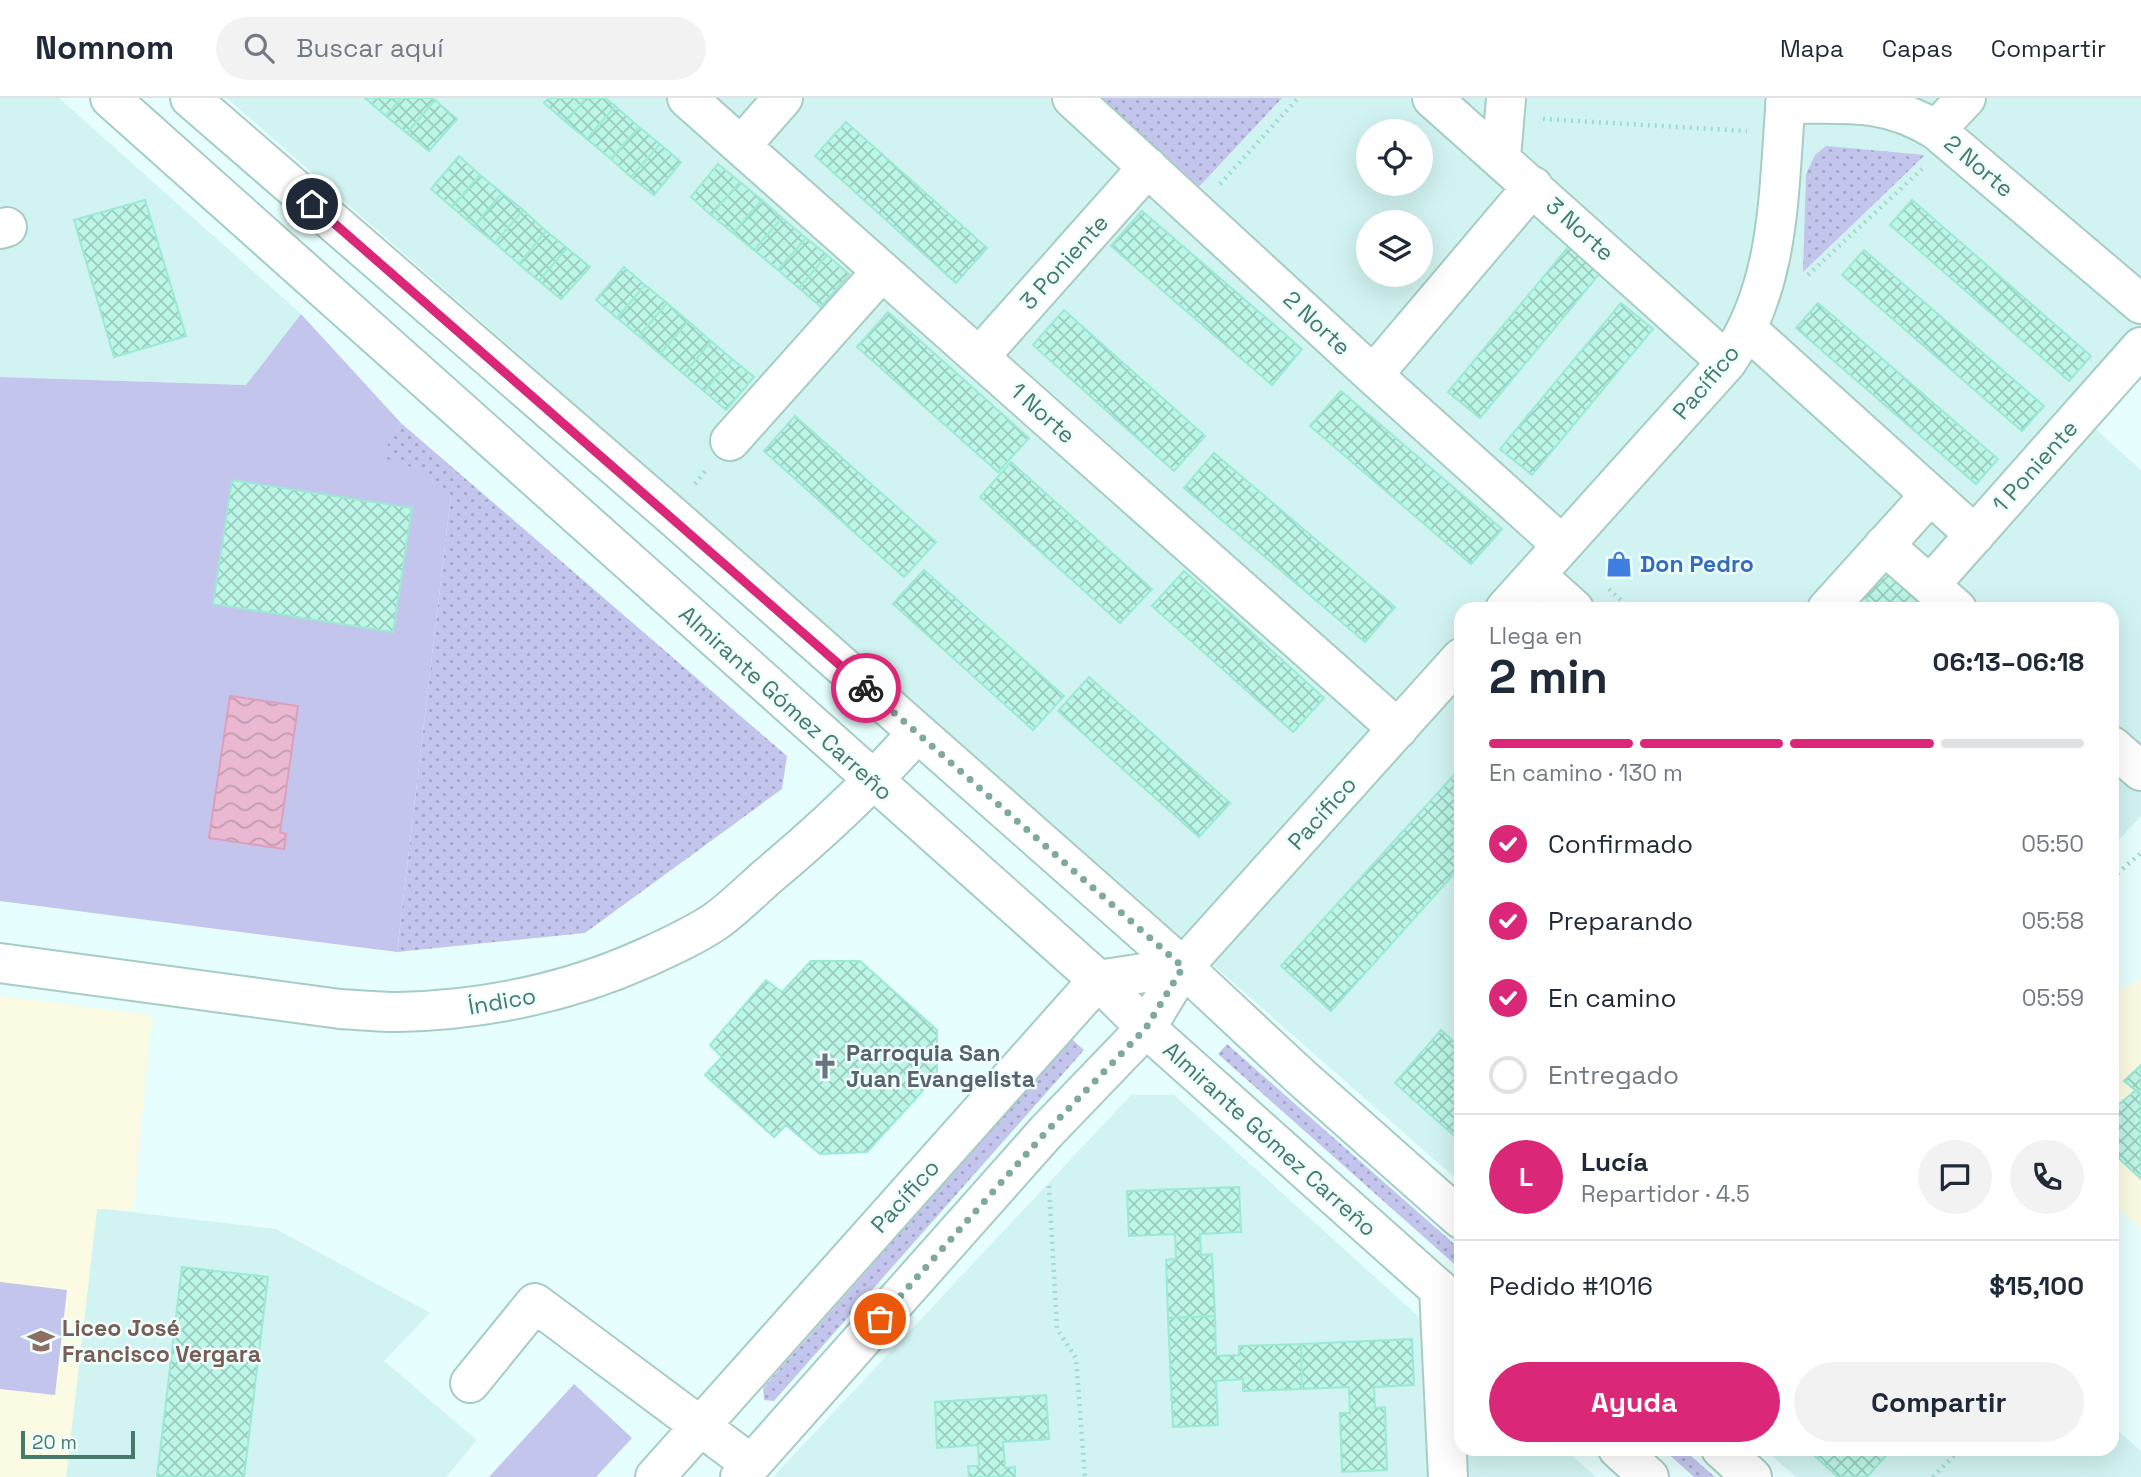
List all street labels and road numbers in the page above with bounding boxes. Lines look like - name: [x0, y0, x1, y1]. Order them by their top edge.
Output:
- street label: 2 Norte: [1938, 128, 2020, 204]
- street label: 3 Norte: [1540, 191, 1620, 267]
- street label: 3 Poniente: [1013, 208, 1115, 316]
- street label: 2 Norte: [1277, 284, 1357, 362]
- street label: Pacífico: [1666, 338, 1746, 426]
- street label: 1 Norte: [1004, 376, 1082, 450]
- street label: 1 Poniente: [1986, 414, 2084, 518]
- street label: Almirante Gómez Carreño: [673, 599, 899, 807]
- street label: Pacífico: [1281, 770, 1363, 856]
- street label: Índico: [466, 980, 538, 1022]
- street label: Almirante Gómez Carreño: [1157, 1035, 1383, 1243]
- street label: Pacífico: [864, 1153, 946, 1239]

